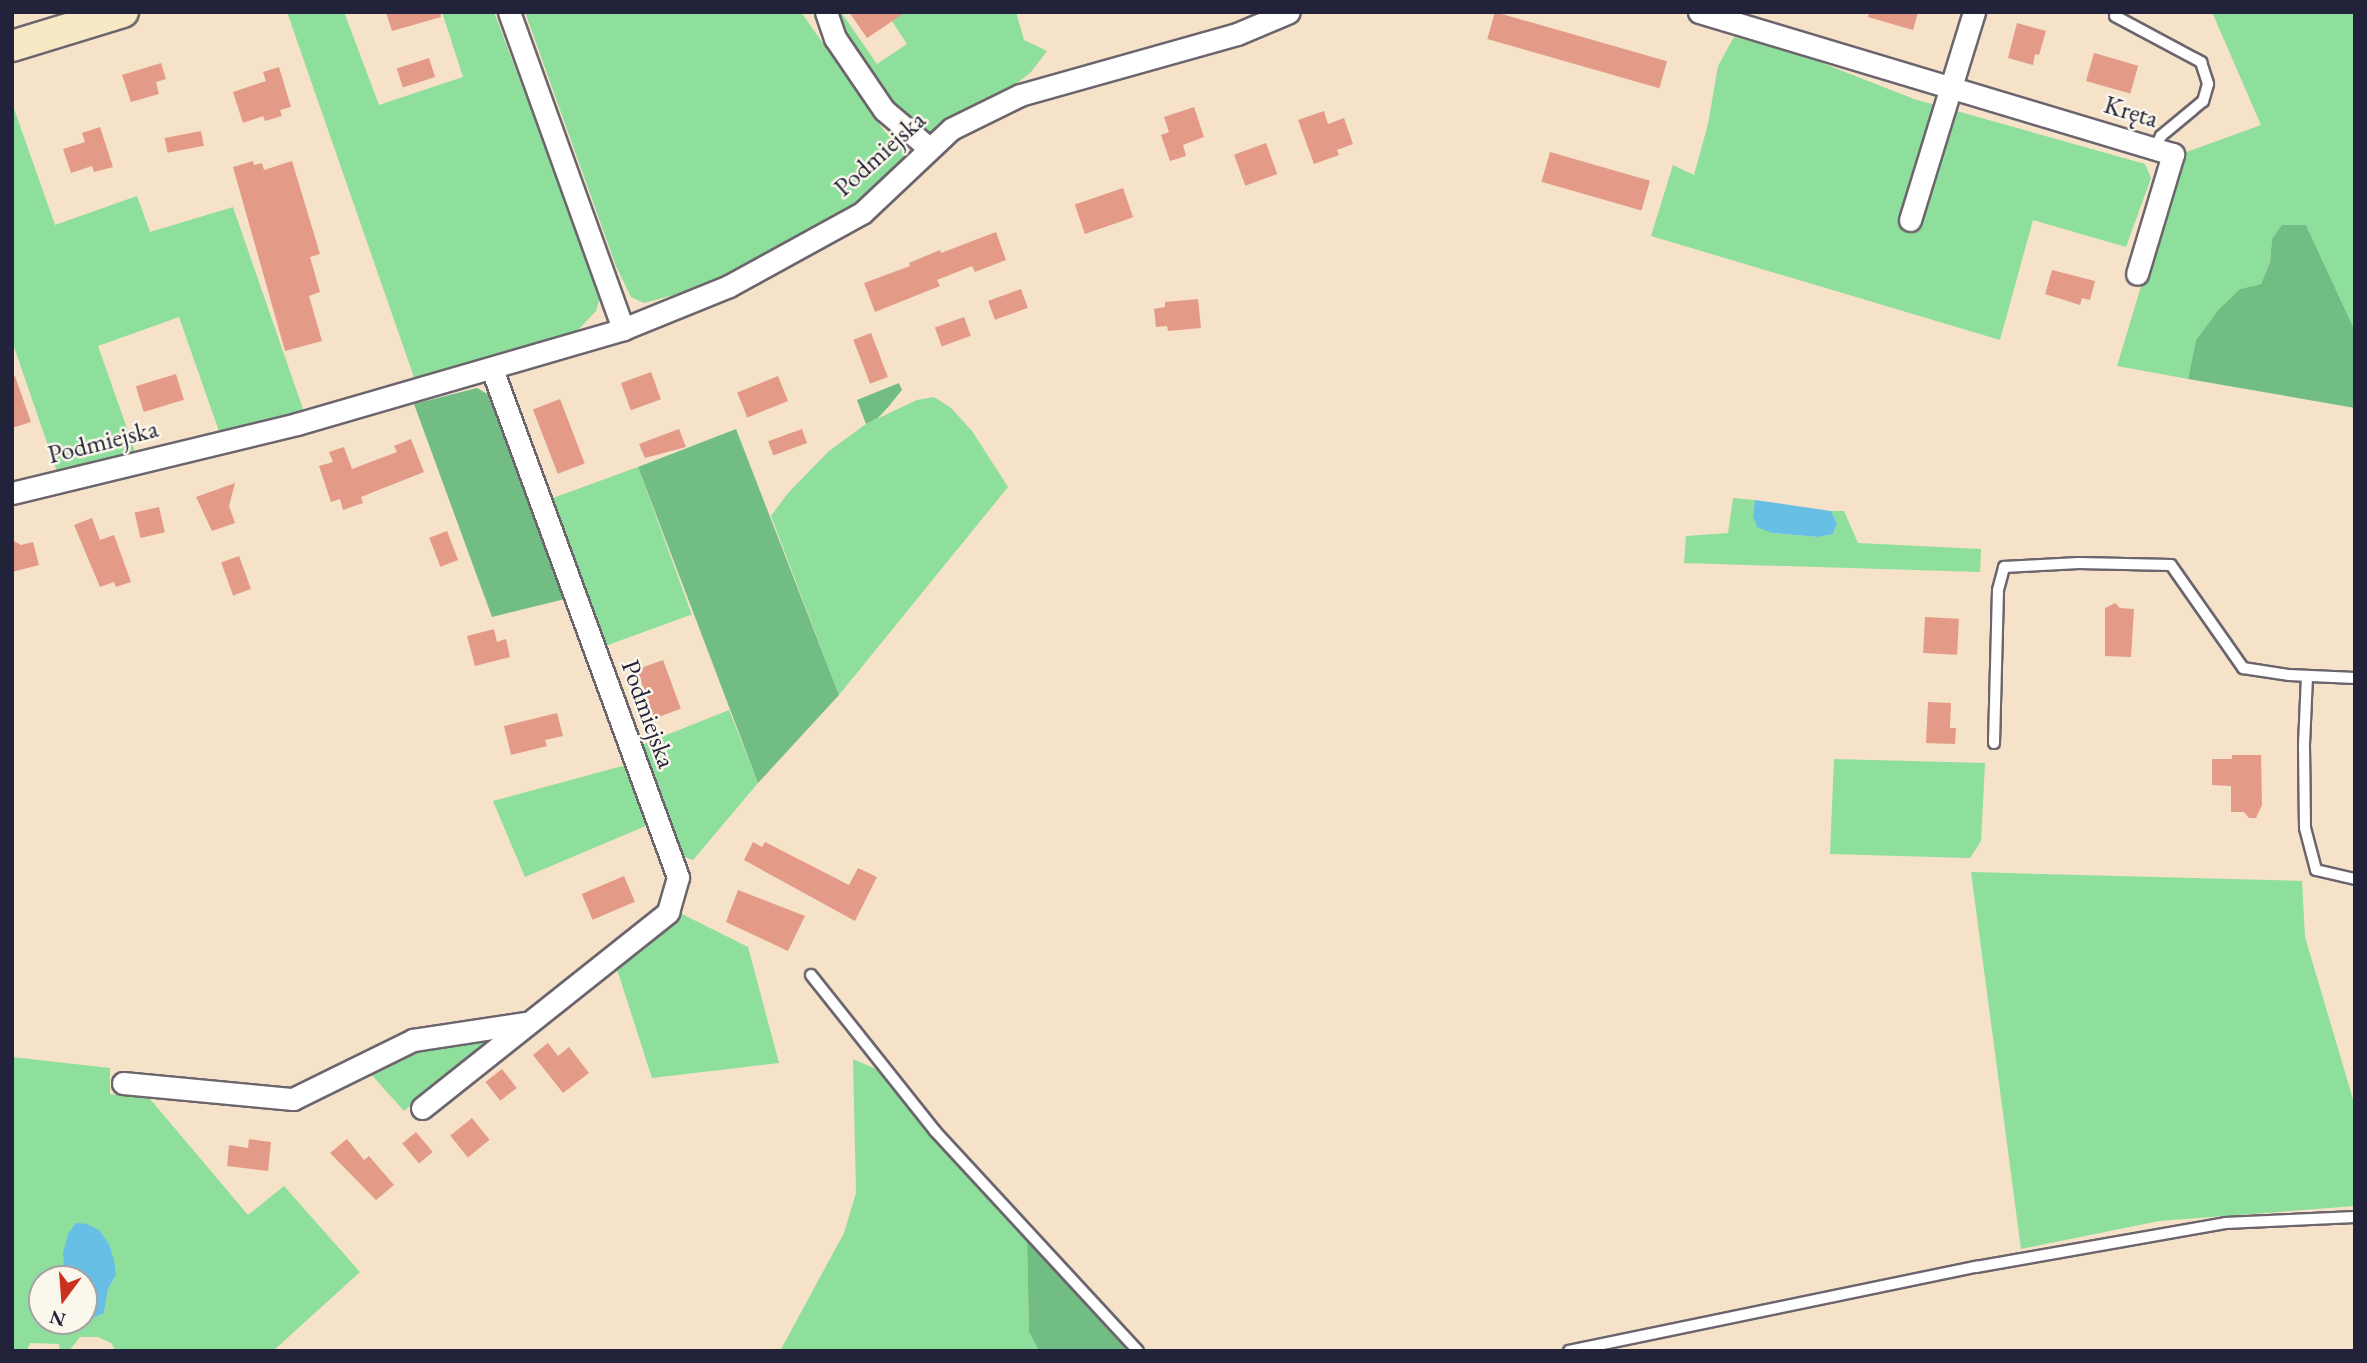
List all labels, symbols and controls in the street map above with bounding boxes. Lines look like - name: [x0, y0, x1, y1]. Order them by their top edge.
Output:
- street label: Kręta: [2100, 89, 2162, 135]
- street label: Podmiejska: [828, 105, 932, 203]
- street label: Podmiejska: [45, 413, 161, 471]
- street label: Podmiejska: [614, 656, 682, 772]
- north arrow: [28, 1265, 98, 1335]
- text: N: [47, 1305, 68, 1333]

